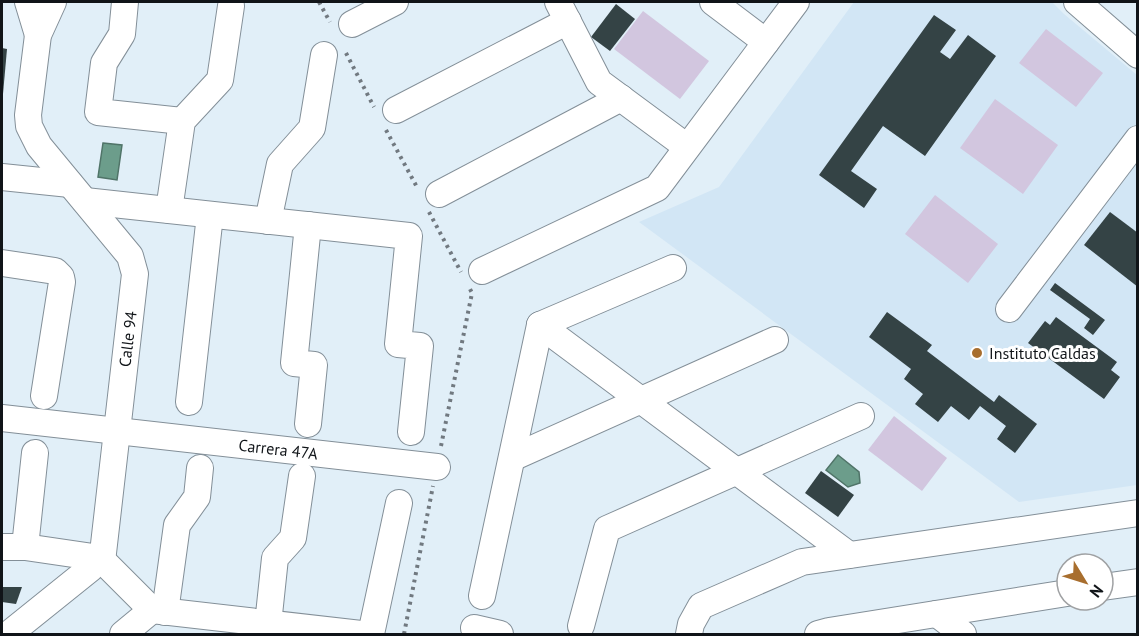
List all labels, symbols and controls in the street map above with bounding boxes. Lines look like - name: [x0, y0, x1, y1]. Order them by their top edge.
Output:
- street label: Calle 94: [114, 310, 141, 368]
- place label: Instituto Caldas: [989, 343, 1096, 363]
- marker: Instituto Caldas: [970, 346, 984, 360]
- street label: Carrera 47A: [238, 435, 319, 464]
- north arrow: [1055, 552, 1115, 612]
- text: N: [1086, 581, 1108, 602]

